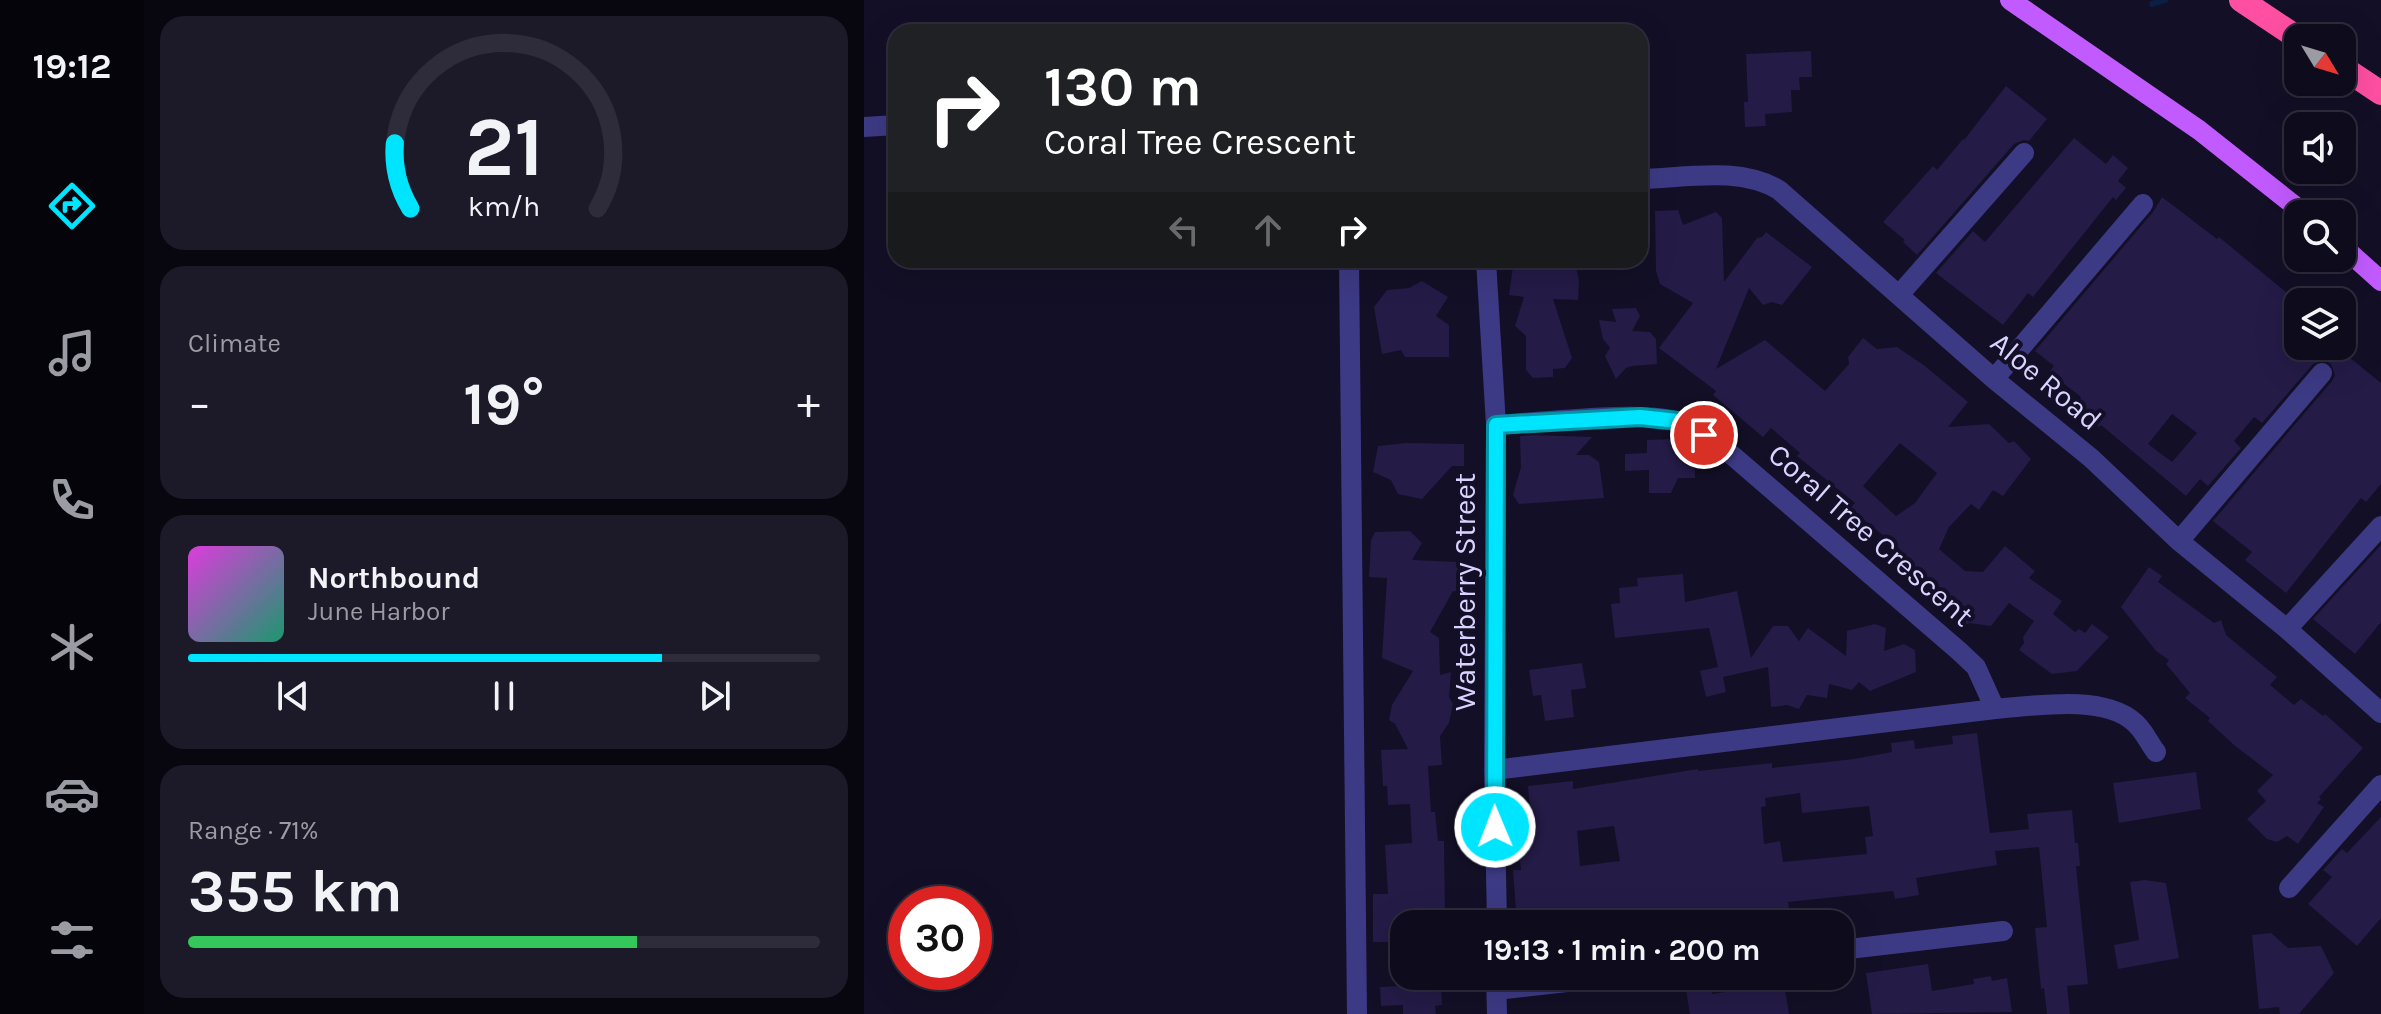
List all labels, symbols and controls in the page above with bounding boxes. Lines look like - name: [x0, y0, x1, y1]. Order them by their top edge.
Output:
- north arrow: [2284, 24, 2356, 96]
- map controls: [2284, 24, 2356, 360]
- text: 19:12: [32, 45, 112, 87]
- text: 130 m: [1044, 54, 1202, 119]
- icon: right: [912, 56, 1016, 160]
- text: 21: [464, 98, 544, 195]
- button: sound: [2284, 112, 2356, 184]
- text: Coral Tree Crescent: [1044, 121, 1356, 163]
- icon: directions: [44, 178, 100, 234]
- text: km/h: [468, 190, 540, 223]
- button: search: [2284, 200, 2356, 272]
- icon: left: [1162, 208, 1206, 252]
- icon: ahead: [1246, 208, 1290, 252]
- icon: right: [1330, 208, 1374, 252]
- button: layers: [2284, 288, 2356, 360]
- street label: Aloe Road: [1983, 324, 2109, 438]
- icon: music: [44, 325, 100, 381]
- text: Climate: [188, 328, 281, 359]
- text: 19°: [463, 369, 545, 439]
- text: −: [188, 378, 211, 429]
- text: +: [797, 378, 820, 429]
- pin: [1670, 401, 1738, 469]
- icon: arrive: [1682, 413, 1726, 457]
- street label: Coral Tree Crescent: [1761, 436, 1981, 634]
- icon: phone: [44, 472, 100, 528]
- street label: Waterberry Street: [1447, 473, 1483, 711]
- text: Northbound: [308, 560, 480, 596]
- text: June Harbor: [308, 596, 450, 627]
- icon: climate: [44, 619, 100, 675]
- icon: previous: [271, 674, 315, 718]
- icon: pause: [482, 674, 526, 718]
- icon: next: [693, 674, 737, 718]
- icon: car: [44, 766, 100, 822]
- position arrow: [1453, 785, 1537, 869]
- text: Range · 71%: [188, 815, 319, 846]
- text: 355 km: [188, 856, 403, 926]
- speed limit sign: 30: [888, 886, 992, 990]
- icon: filters: [44, 912, 100, 968]
- text: 19:13 · 1 min · 200 m: [1483, 932, 1761, 968]

